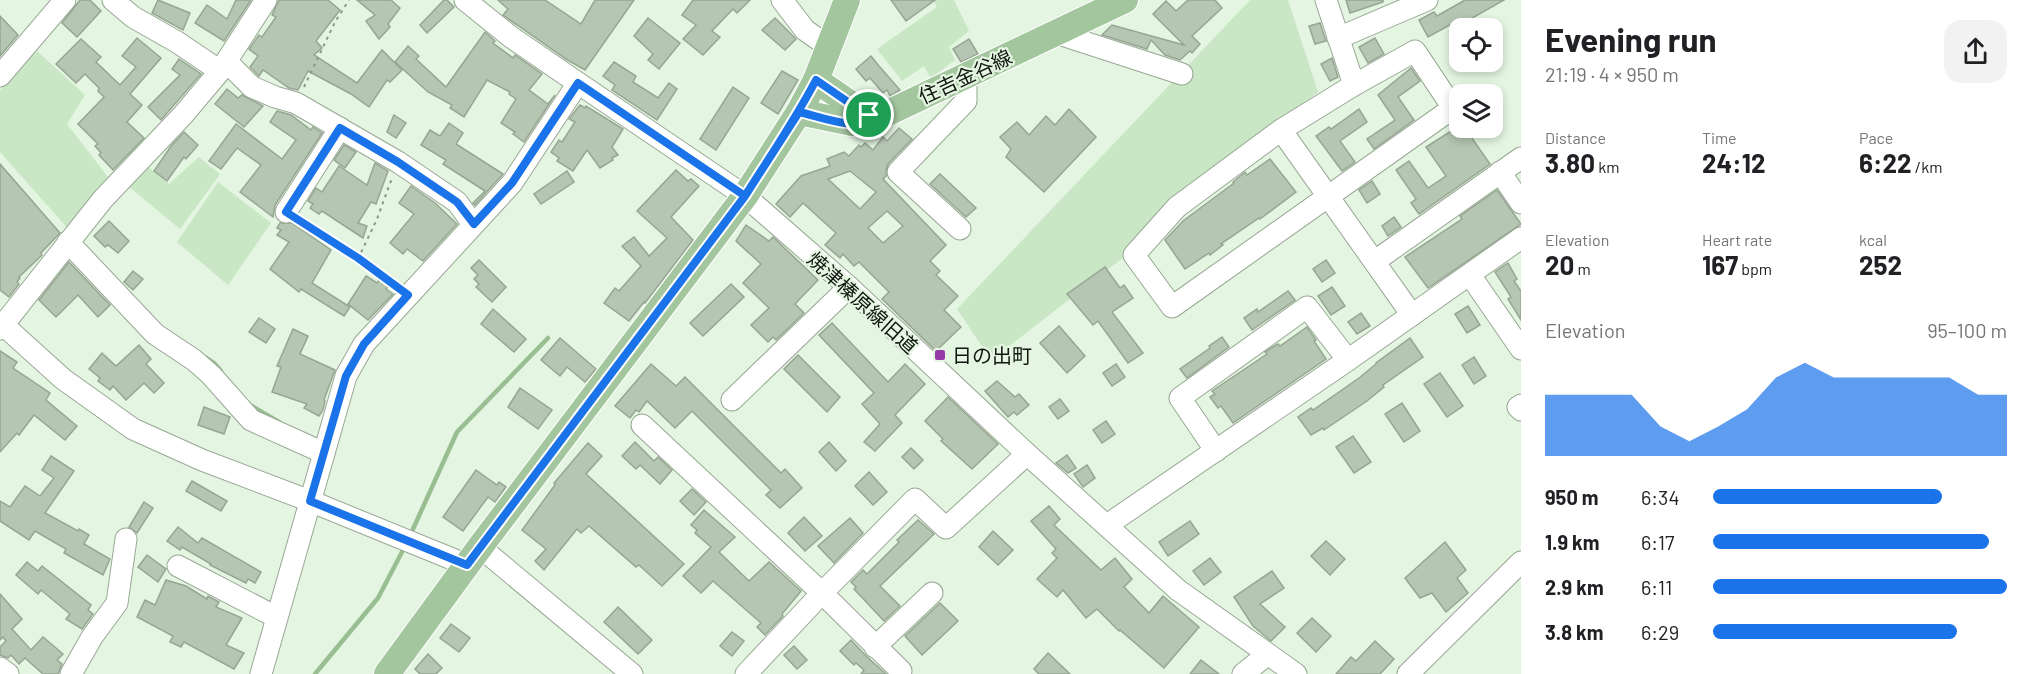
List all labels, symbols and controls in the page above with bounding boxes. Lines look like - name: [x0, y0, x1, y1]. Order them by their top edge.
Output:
- map controls: [1449, 18, 1503, 138]
- button: locate: [1449, 18, 1503, 72]
- text: Evening run: [1545, 19, 1717, 59]
- button: share: [1944, 20, 2007, 83]
- street label: 住吉金谷線: [915, 44, 1015, 108]
- text: 21:19 · 4 × 950 m: [1545, 62, 1679, 86]
- button: layers: [1449, 84, 1503, 138]
- pin: [843, 89, 894, 140]
- icon: arrive: [852, 98, 885, 131]
- text: Distance: [1545, 128, 1606, 147]
- text: Time: [1702, 128, 1737, 147]
- text: Pace: [1859, 128, 1893, 147]
- text: 3.80: [1545, 147, 1595, 178]
- text: 24:12: [1702, 147, 1766, 178]
- text: 6:22: [1859, 147, 1912, 178]
- text: km: [1595, 157, 1619, 176]
- text: /km: [1912, 157, 1942, 176]
- text: Elevation: [1545, 230, 1609, 249]
- text: Heart rate: [1702, 230, 1772, 249]
- text: kcal: [1859, 230, 1887, 249]
- street label: 焼津榛原線旧道: [803, 246, 923, 358]
- text: 20: [1545, 249, 1574, 280]
- text: 167: [1702, 249, 1738, 280]
- text: 252: [1859, 249, 1902, 280]
- text: m: [1574, 259, 1591, 278]
- text: bpm: [1738, 259, 1772, 278]
- text: Elevation: [1545, 318, 1626, 342]
- text: 95–100 m: [1927, 318, 2007, 342]
- place label: 日の出町: [952, 343, 1032, 367]
- marker: 日の出町: [933, 348, 947, 362]
- text: 950 m: [1545, 485, 1599, 509]
- text: 6:34: [1641, 485, 1679, 509]
- text: 1.9 km: [1545, 530, 1599, 554]
- text: 6:17: [1641, 530, 1675, 554]
- text: 2.9 km: [1545, 575, 1604, 599]
- text: 6:11: [1641, 575, 1672, 599]
- text: 3.8 km: [1545, 620, 1603, 644]
- text: 6:29: [1641, 620, 1679, 644]

